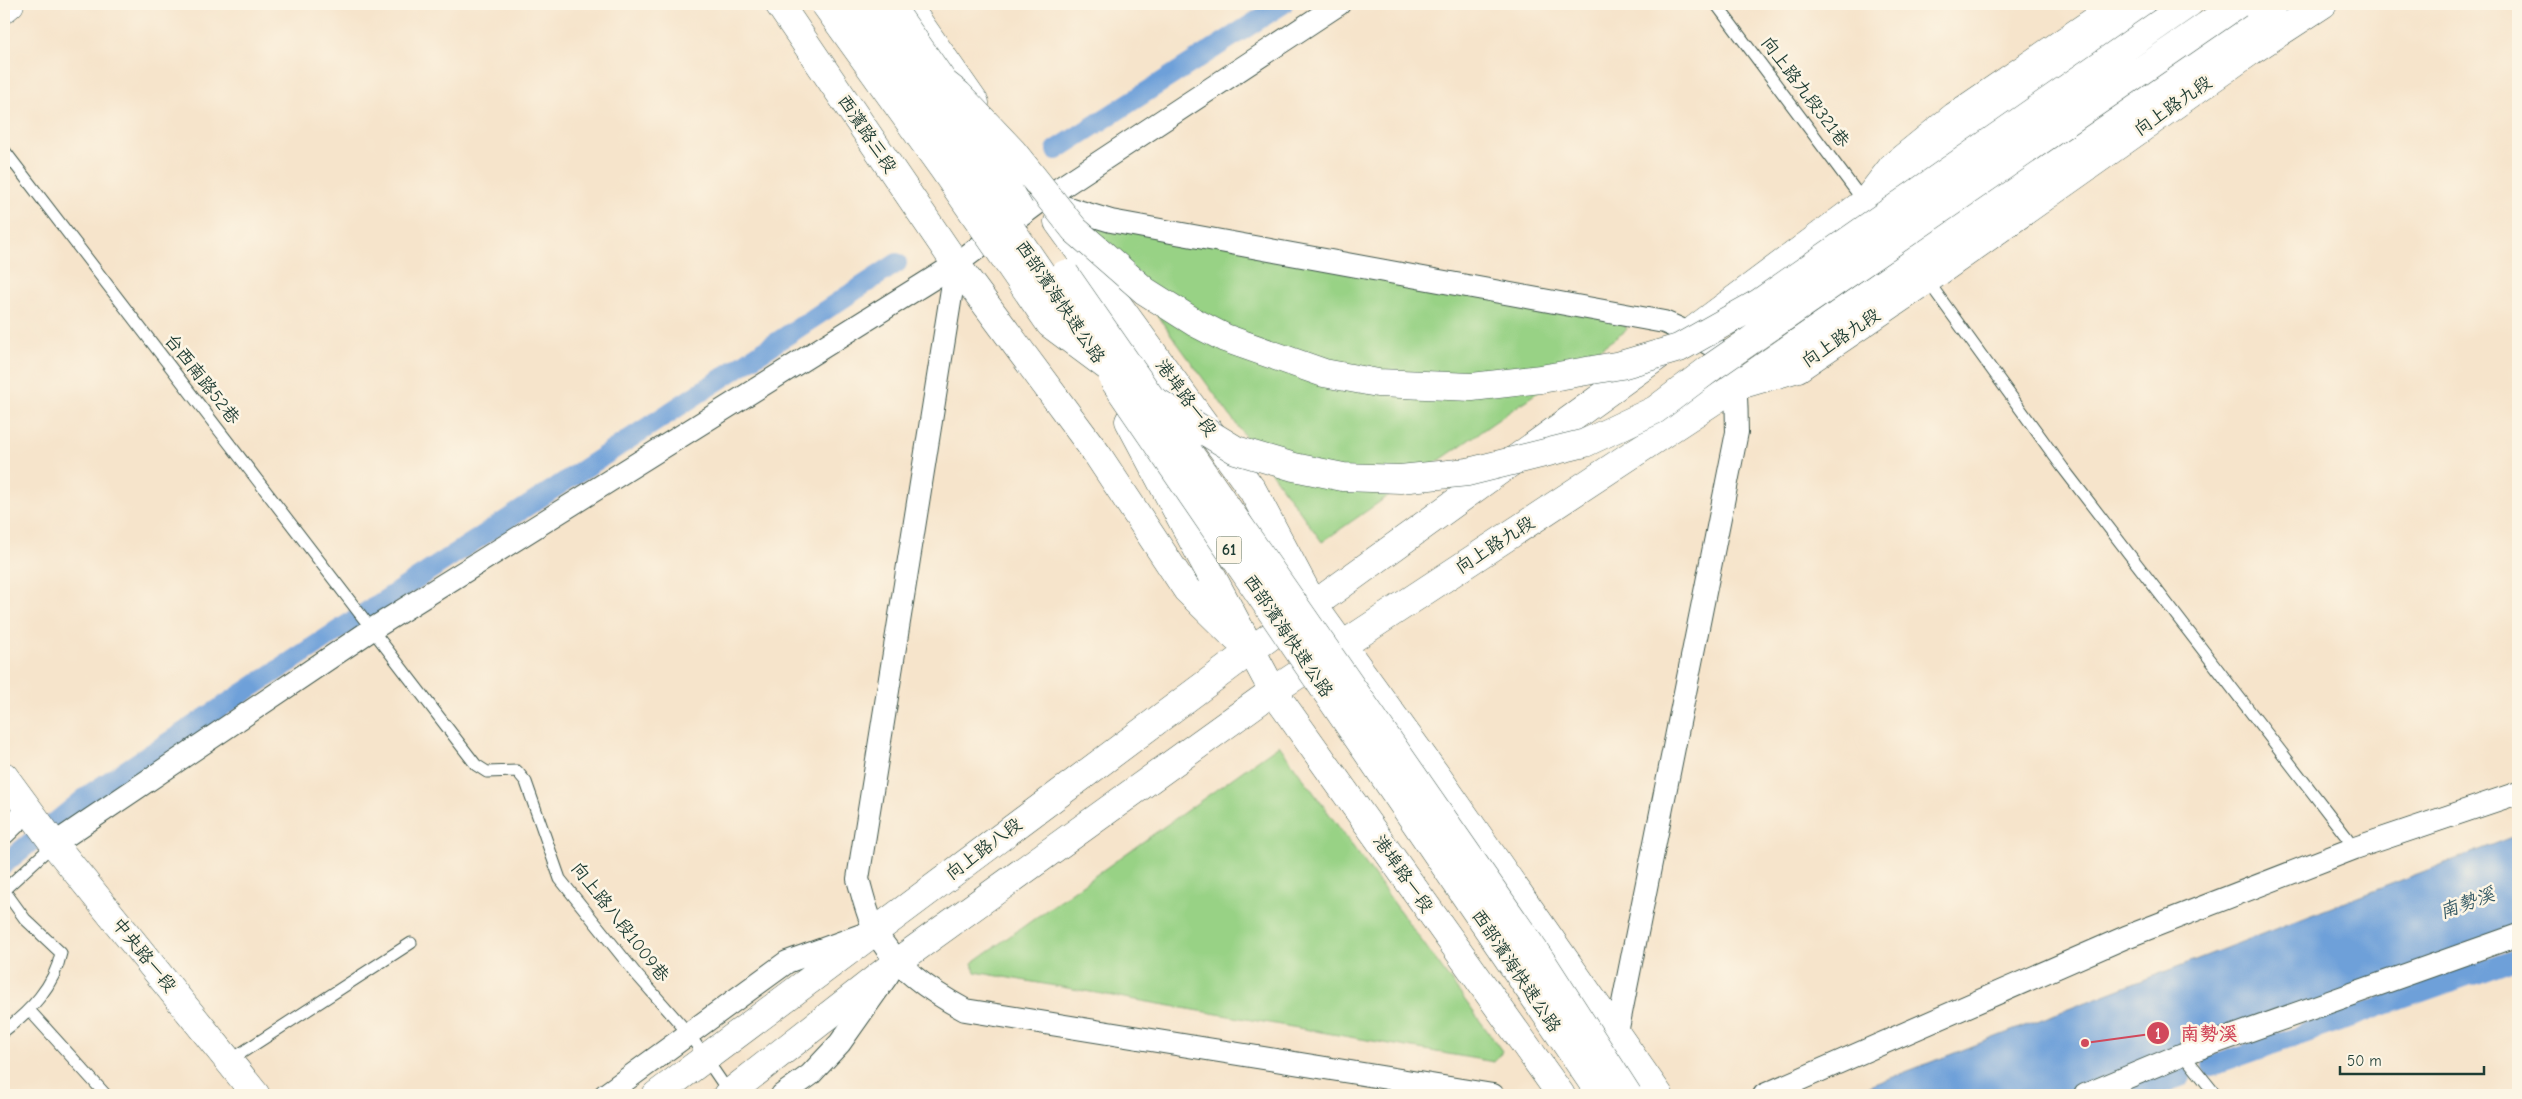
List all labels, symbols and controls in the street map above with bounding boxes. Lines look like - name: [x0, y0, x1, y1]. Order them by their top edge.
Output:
- street label: 向上路九段321巷: [1756, 32, 1854, 152]
- street label: 向上路九段: [2130, 72, 2216, 140]
- street label: 西濱路三段: [833, 91, 901, 177]
- street label: 西部濱海快速公路: [1011, 236, 1109, 368]
- street label: 向上路九段: [1798, 304, 1884, 372]
- street label: 台西南路52巷: [160, 330, 244, 428]
- street label: 港埠路一段: [1151, 355, 1221, 441]
- street label: 向上路九段: [1452, 512, 1538, 578]
- road number: 61: [1216, 536, 1242, 564]
- street label: 西部濱海快速公路: [1239, 570, 1337, 702]
- street label: 向上路八段: [942, 814, 1026, 884]
- street label: 港埠路一段: [1369, 831, 1437, 917]
- street label: 向上路八段1009巷: [567, 858, 673, 986]
- water label: 南勢溪: [2436, 883, 2498, 923]
- street label: 西部濱海快速公路: [1467, 905, 1565, 1037]
- street label: 中央路一段: [108, 913, 180, 997]
- callout: 南勢溪: [2145, 1016, 2247, 1050]
- text: 南勢溪: [2180, 1023, 2238, 1045]
- text: 1: [2155, 1025, 2161, 1043]
- scale bar: [2340, 1044, 2483, 1076]
- text: 50 m: [2347, 1052, 2382, 1070]

